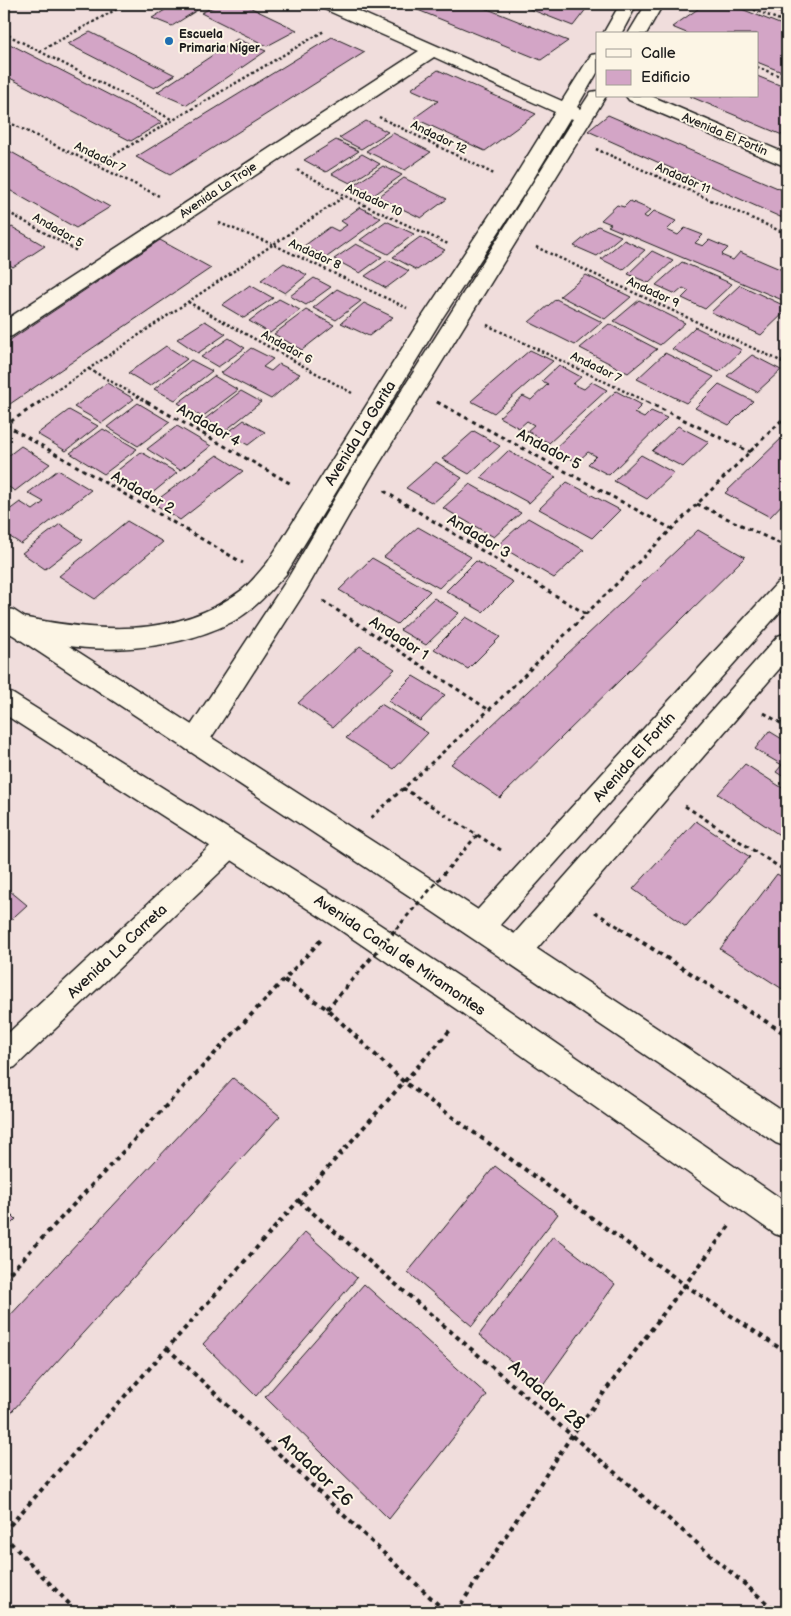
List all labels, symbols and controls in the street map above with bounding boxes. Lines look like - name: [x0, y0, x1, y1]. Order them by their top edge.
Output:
- place label: Escuela Primaria Níger: [179, 27, 260, 56]
- legend: [596, 32, 758, 98]
- marker: Escuela Primaria Níger: [163, 35, 175, 47]
- text: Calle: [641, 44, 676, 63]
- text: Edificio: [641, 68, 690, 87]
- street label: Avenida El Fortín: [680, 110, 770, 159]
- street label: Andador 12: [408, 117, 469, 158]
- street label: Andador 7: [72, 139, 128, 176]
- street label: Avenida La Troje: [177, 159, 260, 222]
- street label: Andador 11: [653, 160, 712, 197]
- street label: Andador 10: [343, 181, 404, 220]
- street label: Andador 5: [30, 210, 86, 251]
- street label: Andador 8: [286, 236, 343, 273]
- street label: Andador 9: [624, 274, 681, 311]
- street label: Andador 6: [258, 327, 315, 368]
- street label: Andador 7: [568, 349, 624, 386]
- street label: Avenida La Garita: [321, 377, 400, 489]
- street label: Andador 4: [173, 400, 244, 451]
- street label: Andador 5: [513, 425, 584, 474]
- street label: Andador 2: [108, 467, 178, 518]
- street label: Andador 3: [444, 510, 514, 563]
- street label: Andador 1: [365, 612, 432, 665]
- street label: Avenida El Fortín: [589, 709, 680, 806]
- street label: Avenida Canal de Miramontes: [310, 891, 490, 1020]
- street label: Avenida La Carreta: [63, 900, 171, 1003]
- street label: Andador 28: [504, 1356, 589, 1434]
- street label: Andador 26: [274, 1430, 357, 1511]

